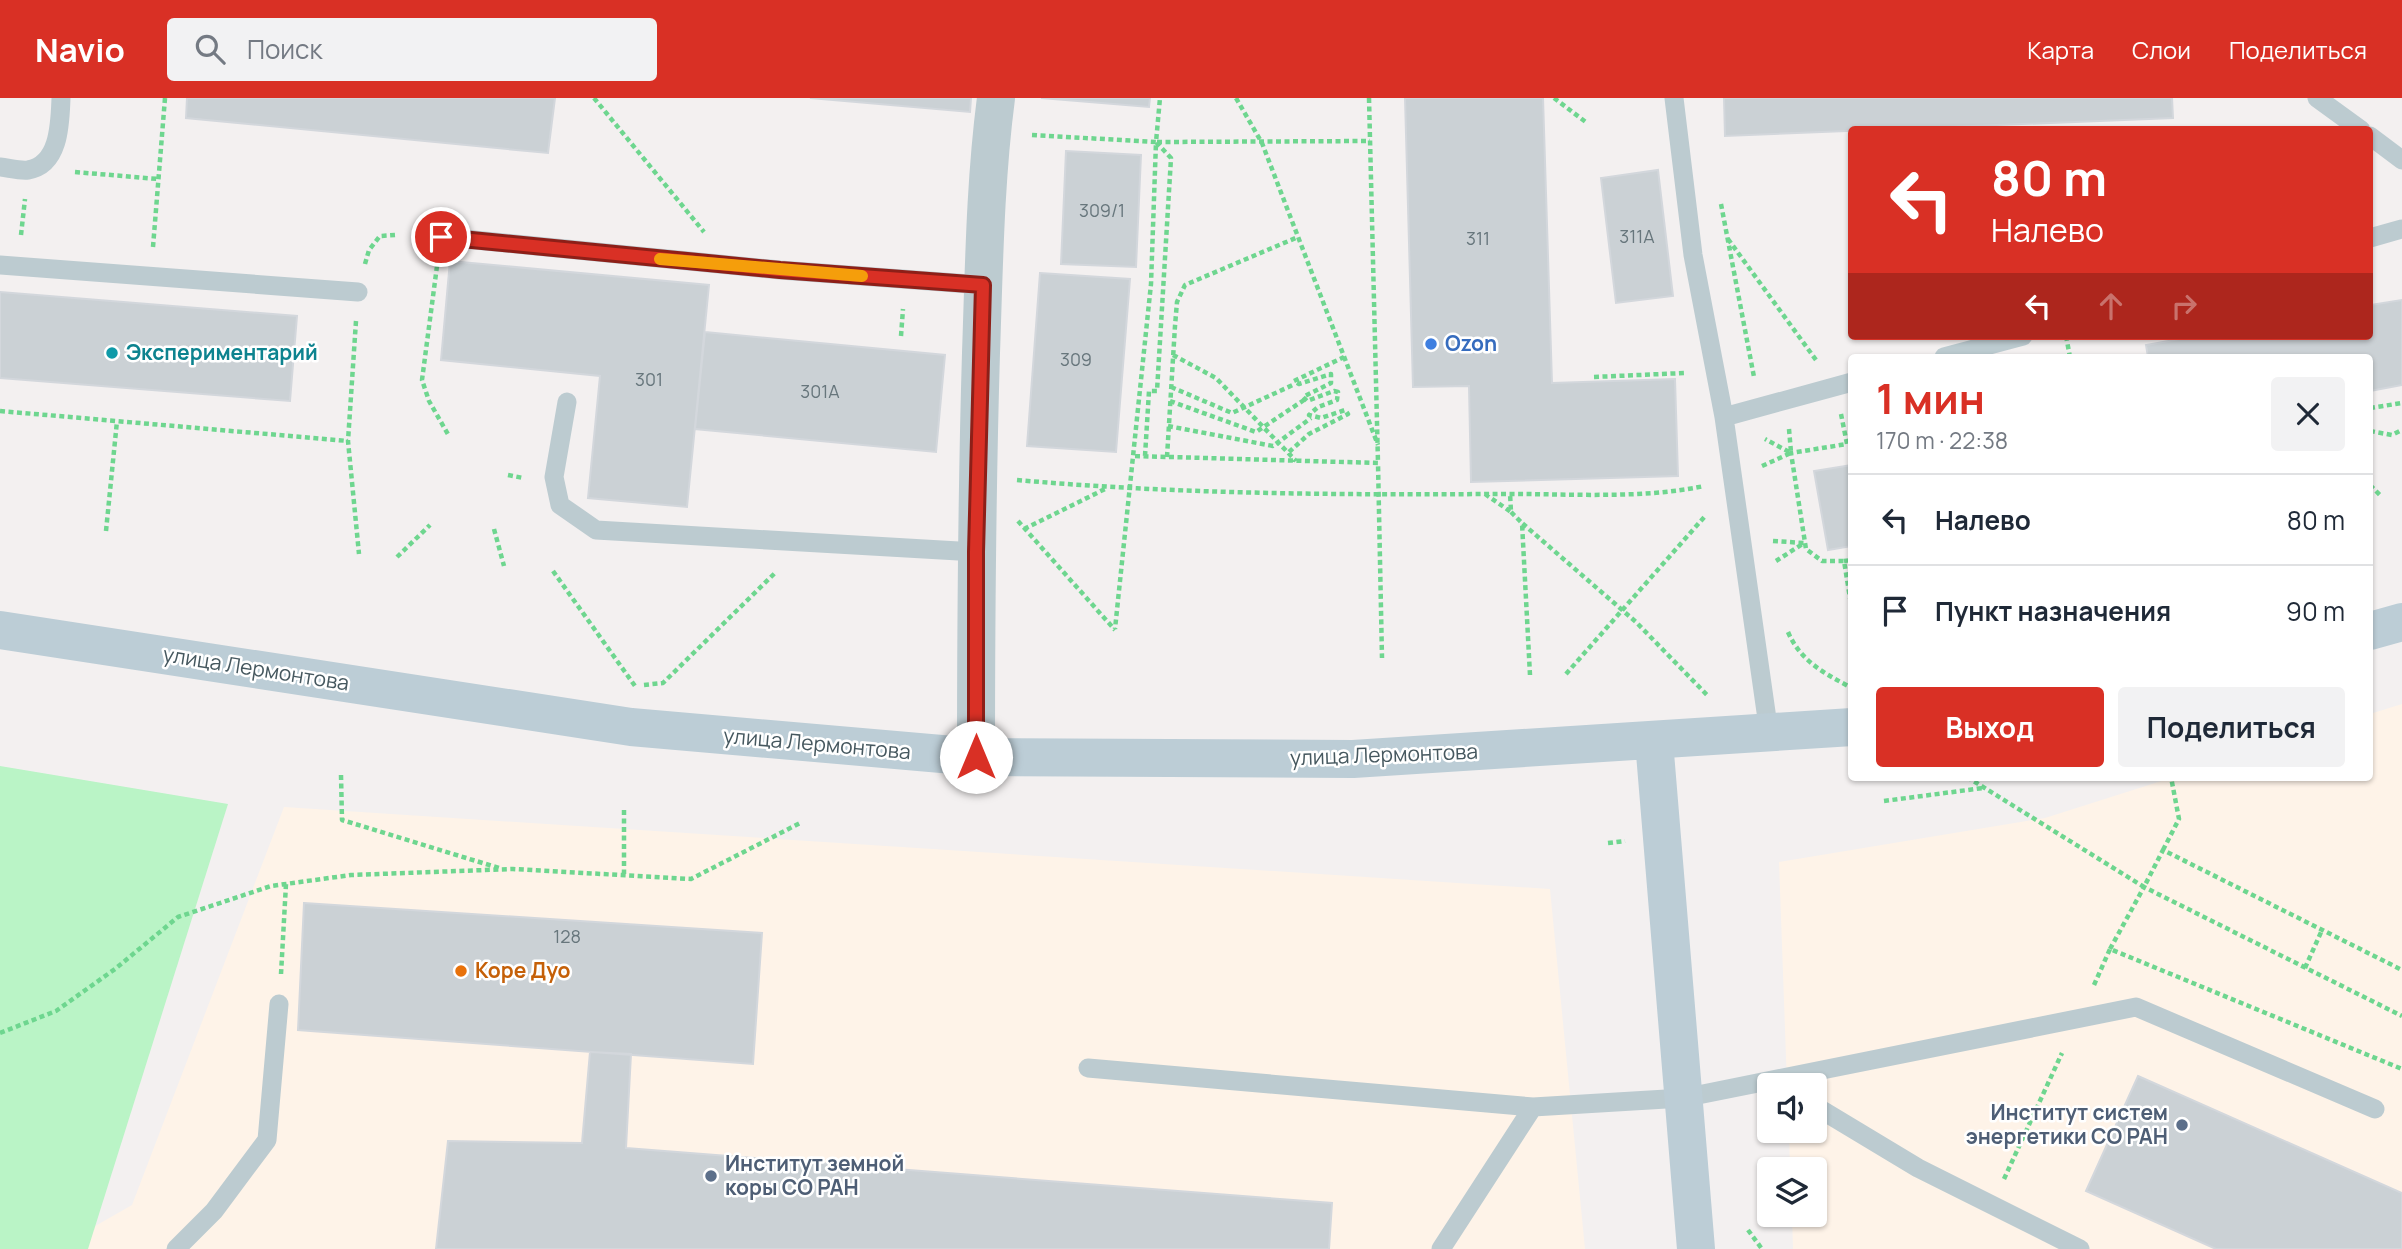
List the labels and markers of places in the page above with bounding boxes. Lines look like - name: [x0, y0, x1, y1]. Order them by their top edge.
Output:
- pin: [411, 207, 471, 267]
- place label: Ozon: [1445, 329, 1497, 357]
- marker: Ozon: [1423, 336, 1439, 352]
- place label: Экспериментарий: [126, 338, 318, 366]
- marker: Экспериментарий: [104, 345, 120, 361]
- place label: Коре Дуо: [475, 956, 571, 984]
- marker: Коре Дуо: [453, 963, 469, 979]
- place label: Институт систем энергетики СО РАН: [1966, 1098, 2168, 1150]
- marker: Институт систем энергетики СО РАН: [2174, 1117, 2190, 1133]
- place label: Институт земной коры СО РАН: [725, 1149, 904, 1201]
- marker: Институт земной коры СО РАН: [703, 1168, 719, 1184]

